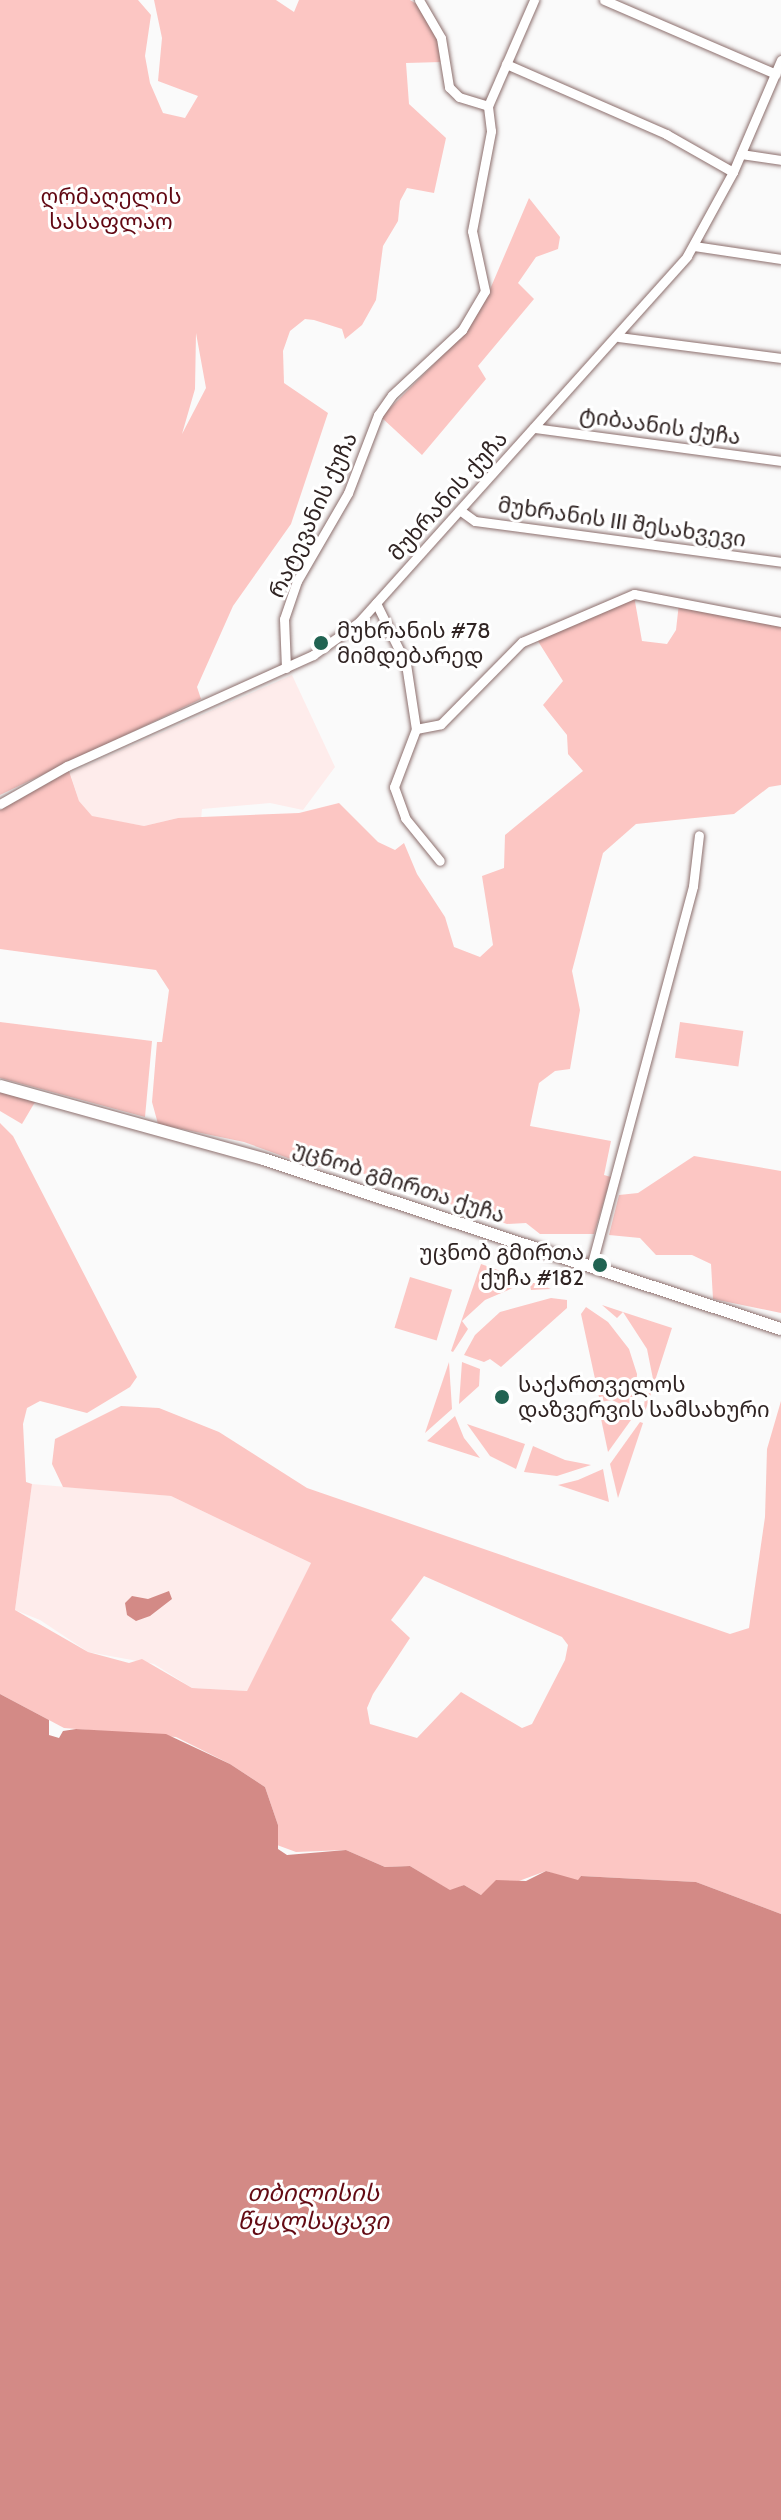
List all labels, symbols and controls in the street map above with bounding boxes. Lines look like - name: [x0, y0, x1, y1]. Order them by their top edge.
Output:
- park label: ღრმაღელის სასაფლაო: [40, 183, 182, 234]
- street label: ტიბაანის ქუჩა: [578, 402, 742, 450]
- street label: მუხრანის ქუჩა: [383, 426, 513, 566]
- street label: რატევანის ქუჩა: [263, 428, 363, 602]
- street label: მუხრანის III შესახვევი: [496, 492, 748, 552]
- place label: მუხრანის #78 მიმდებარედ: [337, 617, 490, 668]
- marker: მუხრანის #78 მიმდებარედ: [312, 634, 330, 652]
- street label: უცნობ გმირთა ქუჩა: [290, 1135, 508, 1229]
- place label: უცნობ გმირთა ქუჩა #182: [419, 1239, 584, 1290]
- marker: უცნობ გმირთა ქუჩა #182: [591, 1256, 609, 1274]
- place label: საქართველოს დაზვერვის სამსახური: [518, 1371, 770, 1422]
- marker: საქართველოს დაზვერვის სამსახური: [493, 1388, 511, 1406]
- water label: თბილისის წყალსაცავი: [237, 2179, 389, 2235]

